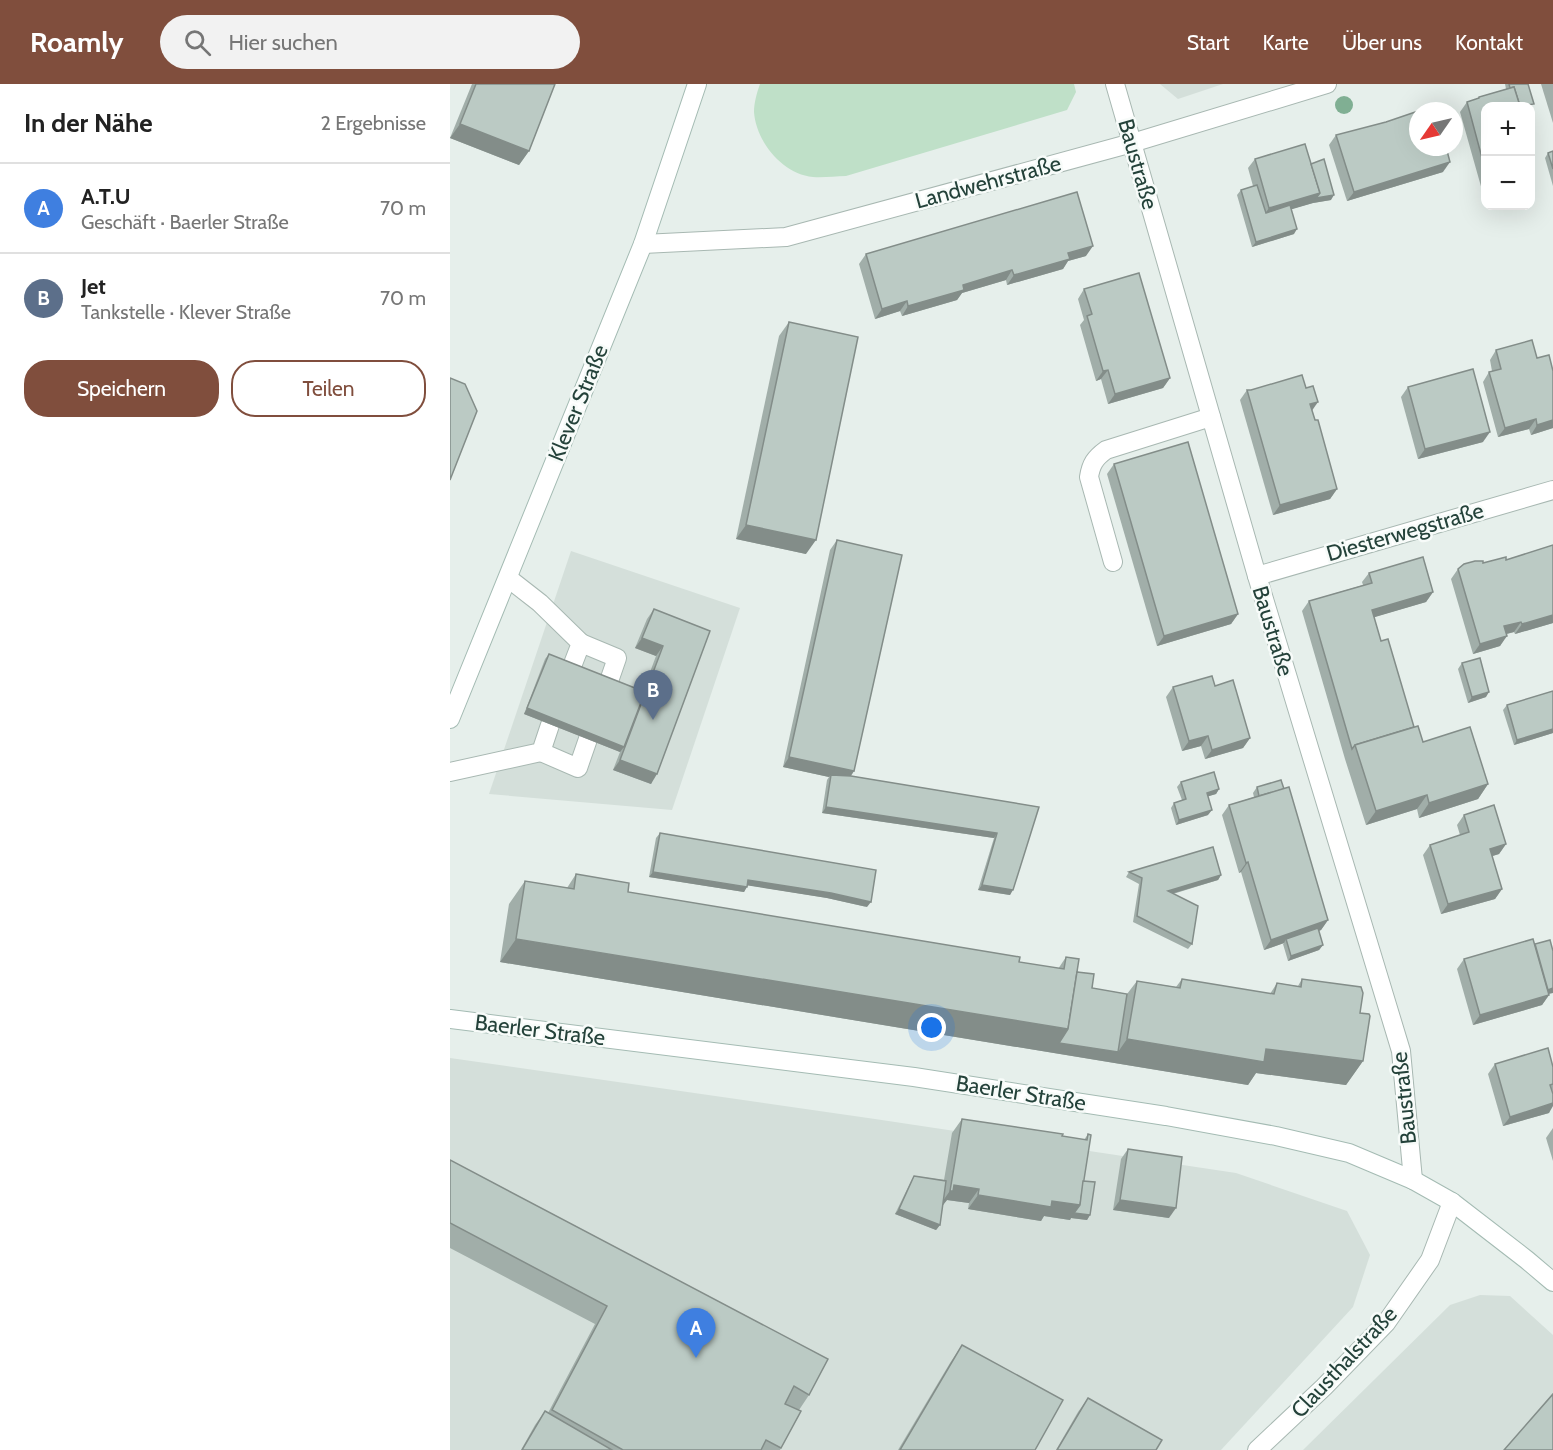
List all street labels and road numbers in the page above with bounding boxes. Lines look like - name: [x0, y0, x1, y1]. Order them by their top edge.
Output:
- street label: Baustraße: [1112, 116, 1164, 212]
- street label: Landwehrstraße: [912, 150, 1064, 214]
- street label: Klever Straße: [542, 341, 614, 465]
- street label: Diesterwegstraße: [1323, 497, 1487, 567]
- street label: Baustraße: [1247, 583, 1299, 679]
- street label: Baerler Straße: [473, 1009, 607, 1051]
- street label: Baustraße: [1386, 1050, 1422, 1146]
- street label: Baerler Straße: [954, 1069, 1088, 1117]
- street label: Clausthalstraße: [1285, 1301, 1403, 1423]

